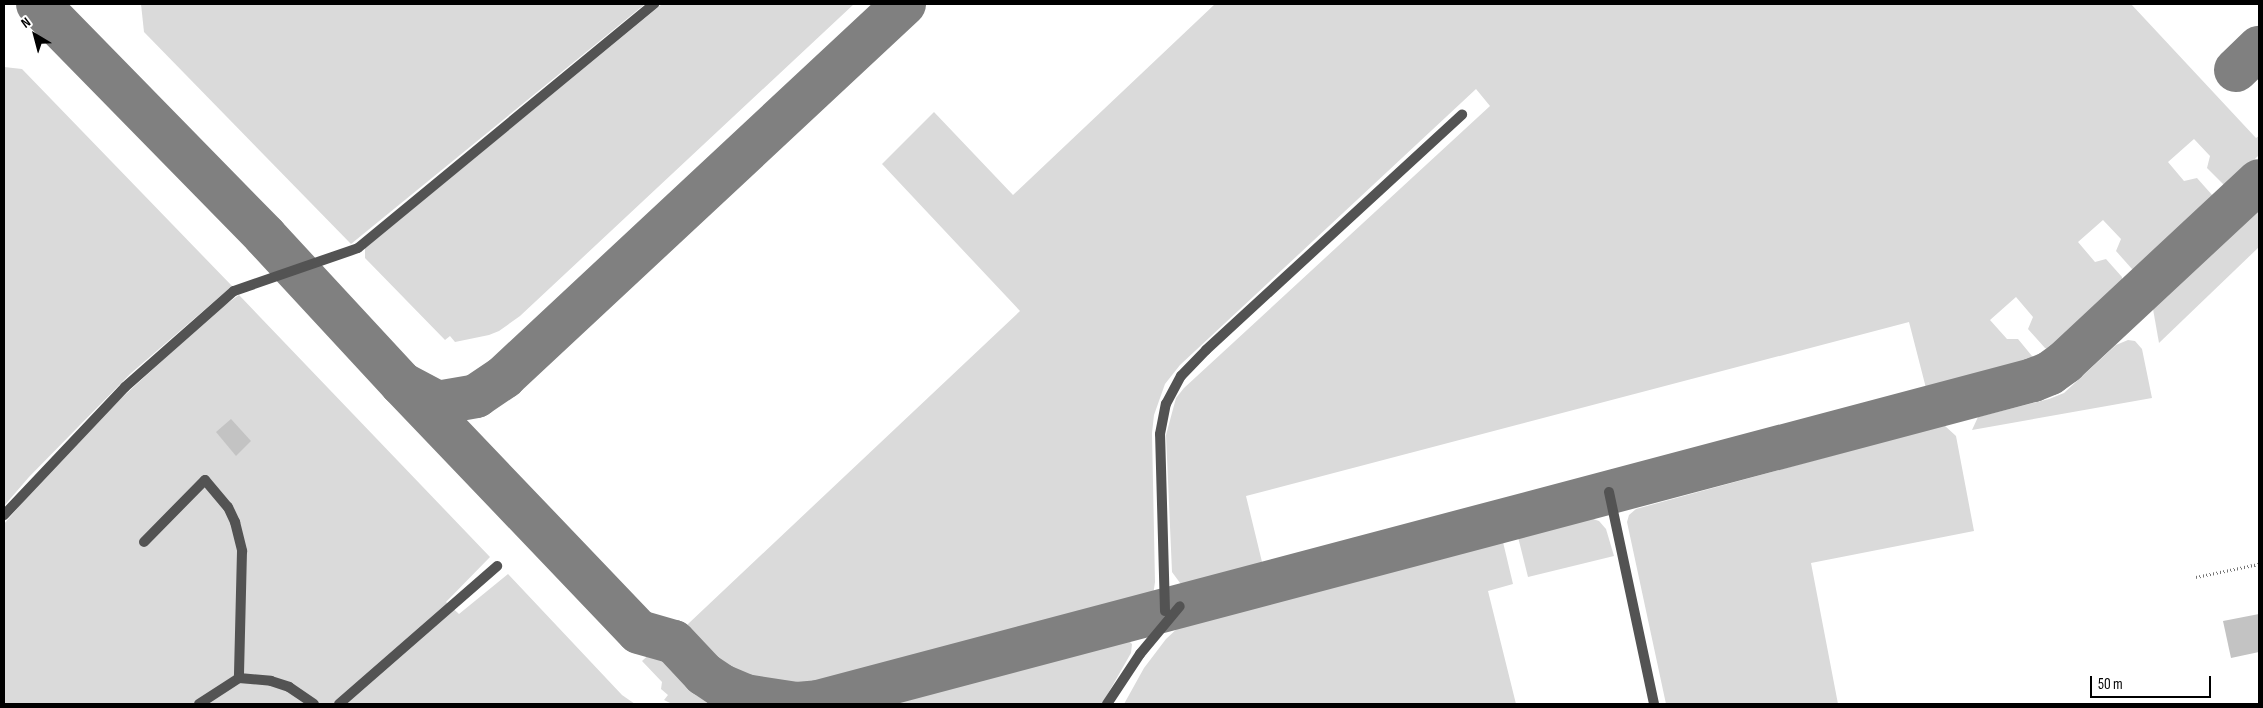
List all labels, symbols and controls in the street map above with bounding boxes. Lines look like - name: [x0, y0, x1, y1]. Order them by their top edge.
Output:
- north arrow: [10, 10, 60, 60]
- text: N: [18, 14, 34, 32]
- scale bar: [2093, 666, 2214, 698]
- text: 50 m: [2098, 675, 2123, 694]

